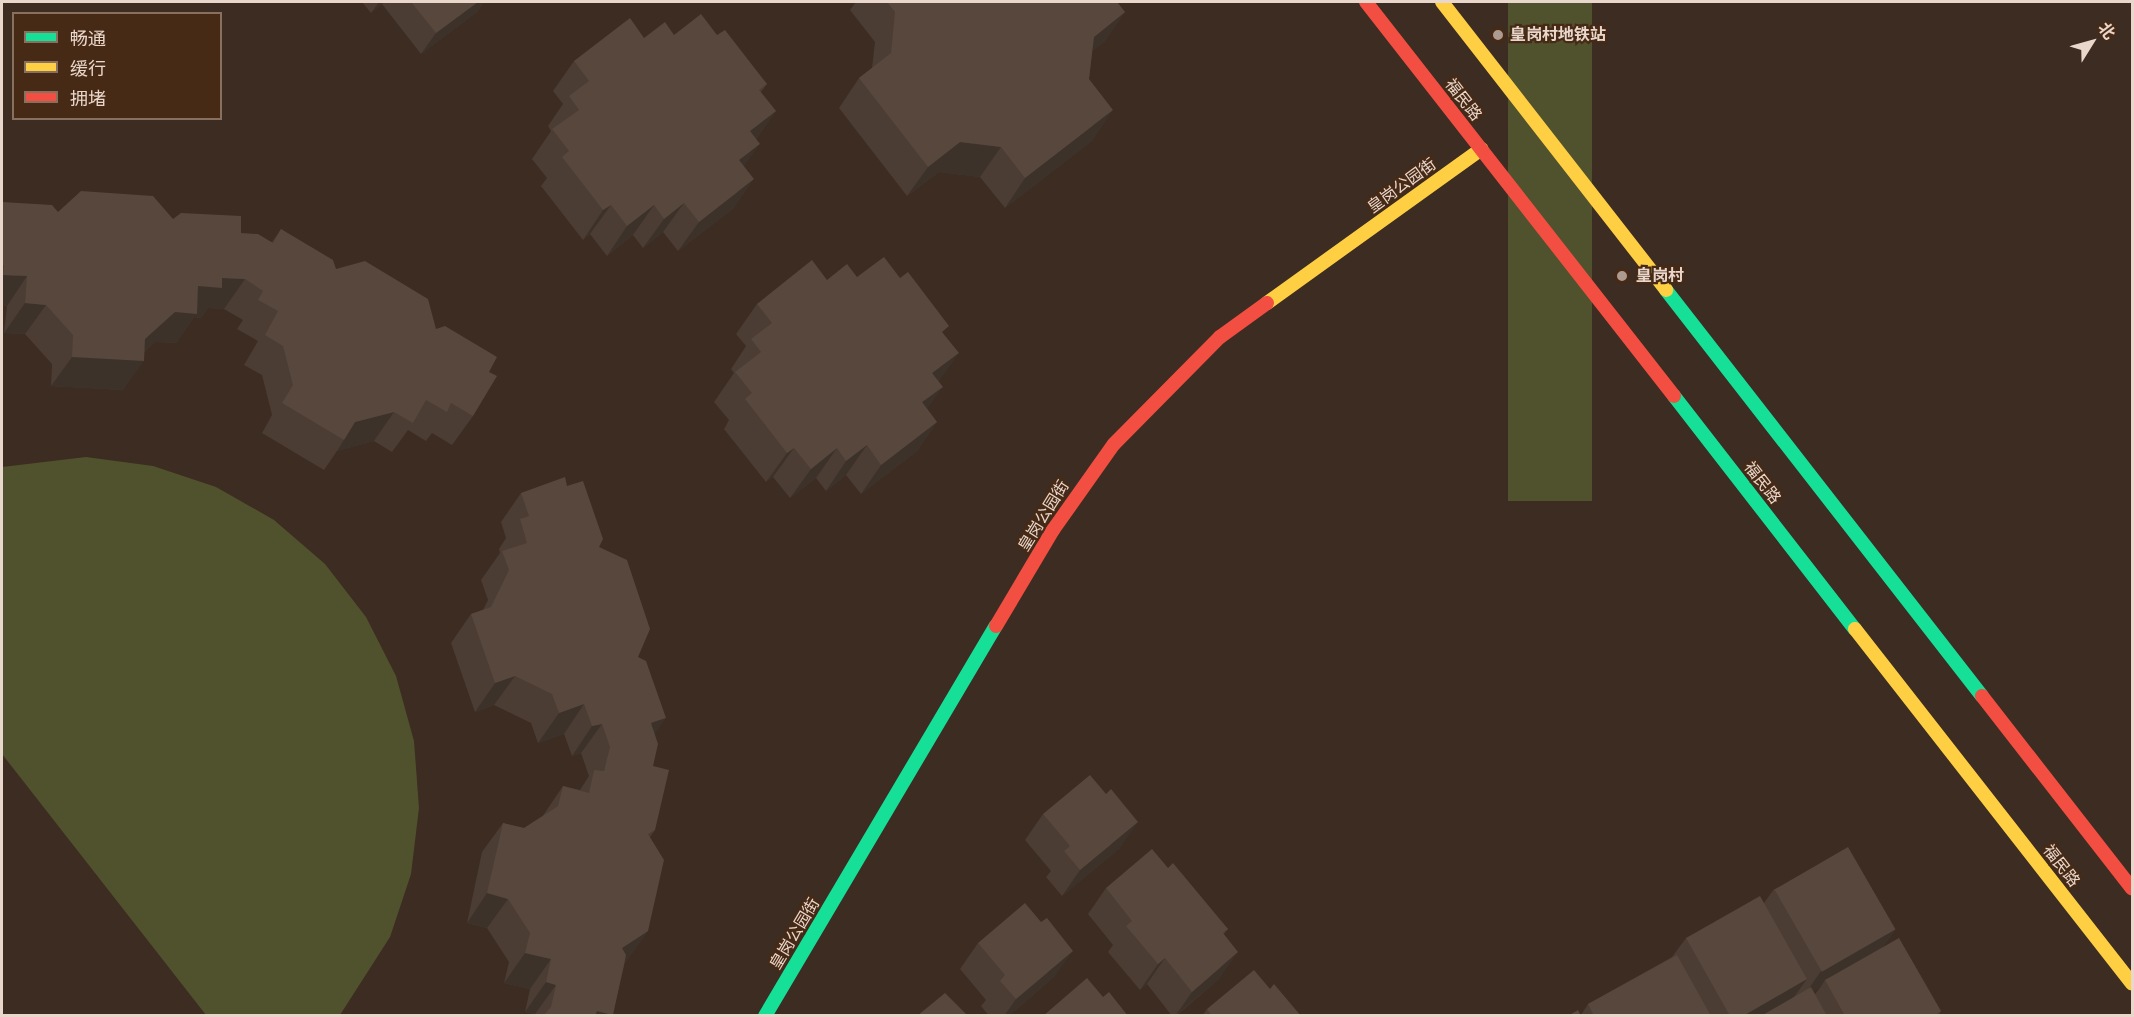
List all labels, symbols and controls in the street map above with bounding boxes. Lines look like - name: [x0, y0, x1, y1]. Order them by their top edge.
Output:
- legend: [12, 12, 222, 120]
- north arrow: [2062, 12, 2122, 72]
- text: 北: [2094, 19, 2119, 43]
- place label: 皇岗村地铁站: [1510, 25, 1606, 45]
- text: 畅通: [70, 28, 106, 49]
- marker: 皇岗村地铁站: [1491, 28, 1505, 42]
- text: 缓行: [70, 58, 106, 79]
- street label: 福民路: [1441, 75, 1485, 125]
- text: 拥堵: [70, 88, 106, 109]
- street label: 皇岗公园街: [1364, 155, 1440, 217]
- place label: 皇岗村: [1636, 266, 1684, 286]
- marker: 皇岗村: [1613, 267, 1631, 285]
- street label: 福民路: [1740, 458, 1784, 508]
- street label: 皇岗公园街: [1015, 477, 1073, 555]
- street label: 福民路: [2039, 841, 2083, 891]
- street label: 皇岗公园街: [766, 895, 824, 973]

